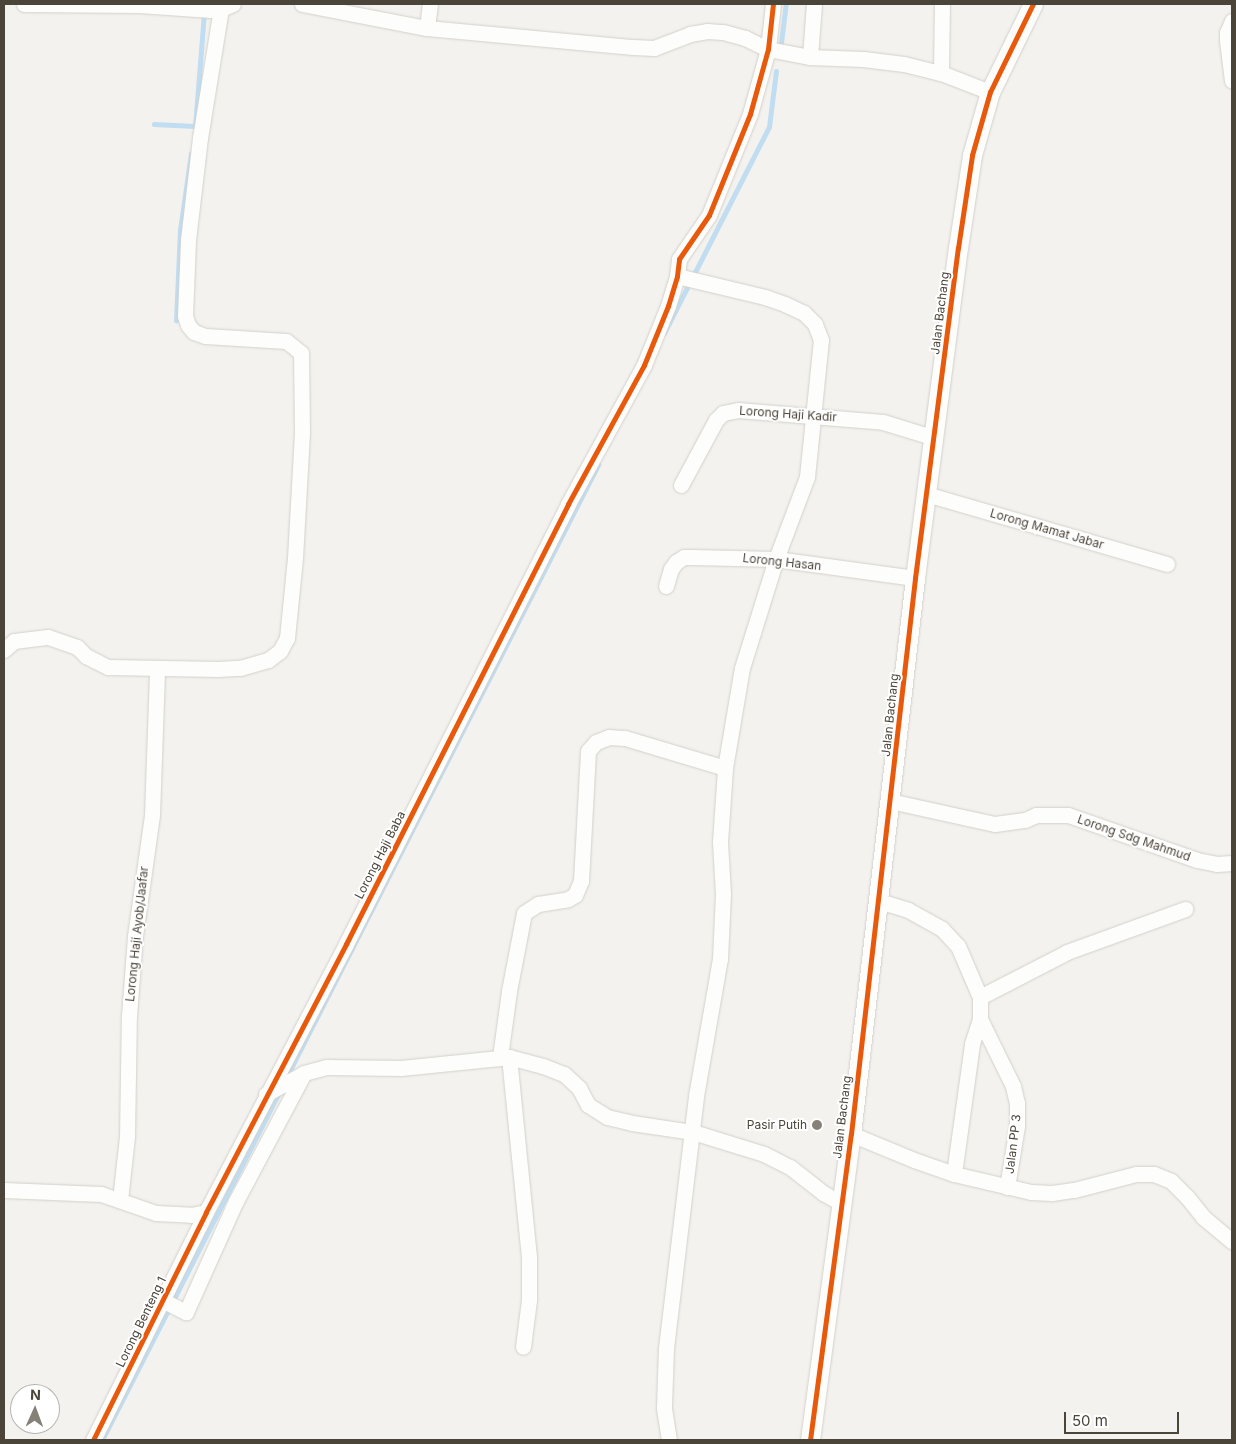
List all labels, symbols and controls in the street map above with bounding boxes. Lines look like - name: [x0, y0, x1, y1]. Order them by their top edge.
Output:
- street label: Jalan Bachang: [928, 271, 952, 355]
- street label: Lorong Haji Kadir: [739, 403, 837, 425]
- street label: Lorong Mamat Jabar: [988, 506, 1106, 552]
- street label: Lorong Hasan: [742, 551, 822, 573]
- street label: Jalan Bachang: [878, 673, 902, 757]
- street label: Lorong Haji Baba: [352, 809, 408, 901]
- street label: Lorong Sdg Mahmud: [1076, 812, 1192, 864]
- street label: Lorong Haji Ayob/Jaafar: [123, 866, 151, 1002]
- street label: Jalan Bachang: [830, 1075, 854, 1159]
- street label: Jalan PP 3: [1002, 1113, 1024, 1175]
- place label: Pasir Putih: [747, 1118, 807, 1132]
- marker: Pasir Putih: [811, 1119, 823, 1131]
- street label: Lorong Benteng 1: [113, 1274, 169, 1370]
- north arrow: [10, 1384, 60, 1434]
- text: N: [30, 1386, 41, 1403]
- scale bar: [1066, 1402, 1181, 1434]
- text: 50 m: [1072, 1411, 1108, 1430]

